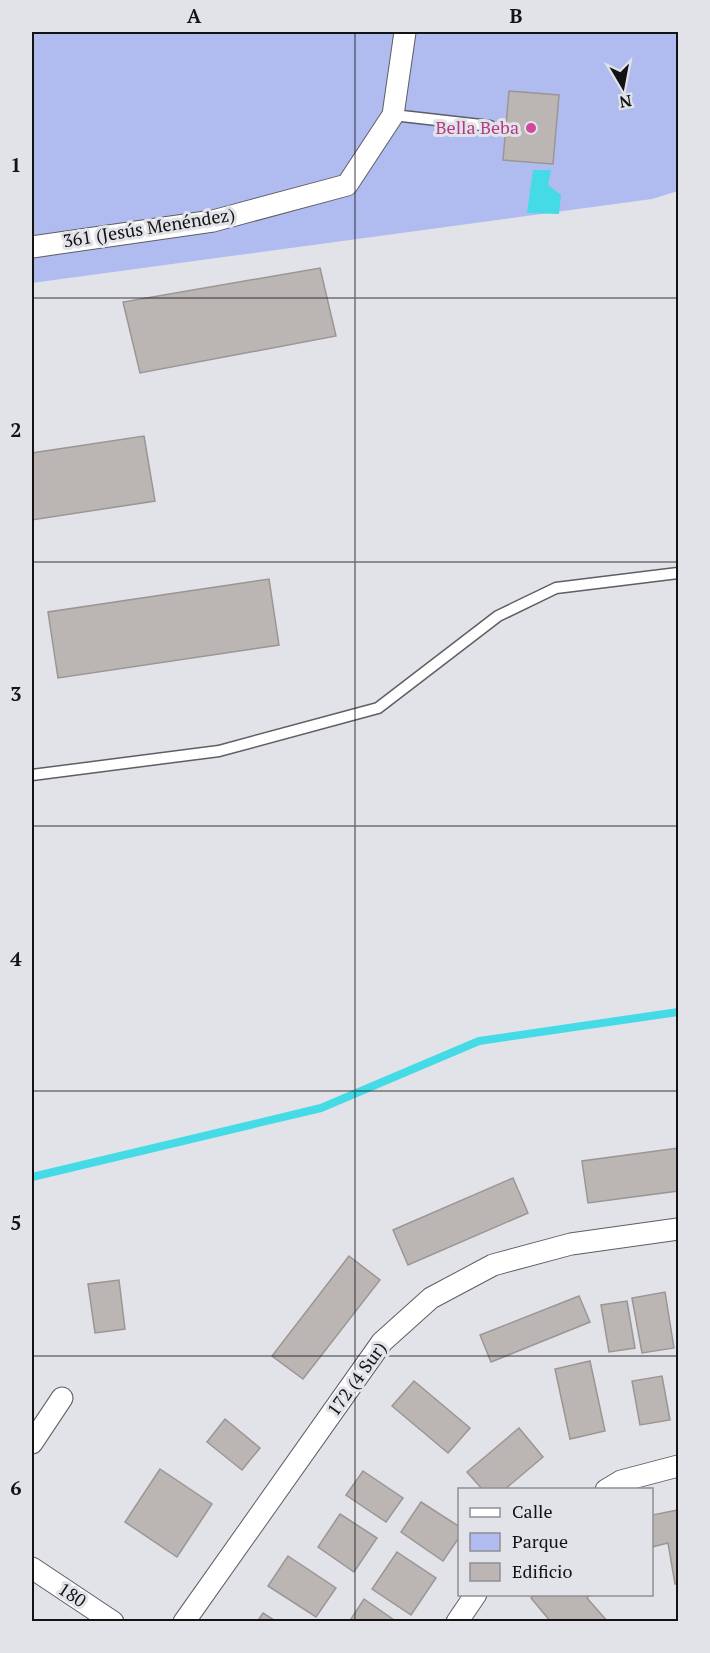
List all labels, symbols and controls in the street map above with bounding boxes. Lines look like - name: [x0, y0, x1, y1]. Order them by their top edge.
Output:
- text: A: [187, 2, 202, 29]
- text: B: [510, 2, 523, 29]
- north arrow: [593, 57, 653, 117]
- text: N: [618, 90, 633, 114]
- place label: Bella Beba: [436, 115, 519, 139]
- marker: Bella Beba: [524, 121, 538, 135]
- text: 1: [10, 151, 22, 178]
- street label: 361 (Jesús Menéndez): [61, 202, 237, 252]
- text: 2: [10, 416, 22, 443]
- text: 3: [10, 680, 22, 707]
- text: 4: [10, 945, 22, 972]
- text: 5: [10, 1209, 22, 1236]
- street label: 172 (4 Sur): [321, 1336, 391, 1420]
- text: 6: [10, 1474, 22, 1501]
- legend: [458, 1488, 653, 1596]
- text: Calle: [512, 1499, 553, 1523]
- text: Parque: [512, 1529, 568, 1553]
- text: Edificio: [512, 1559, 572, 1583]
- street label: 180: [54, 1576, 91, 1612]

